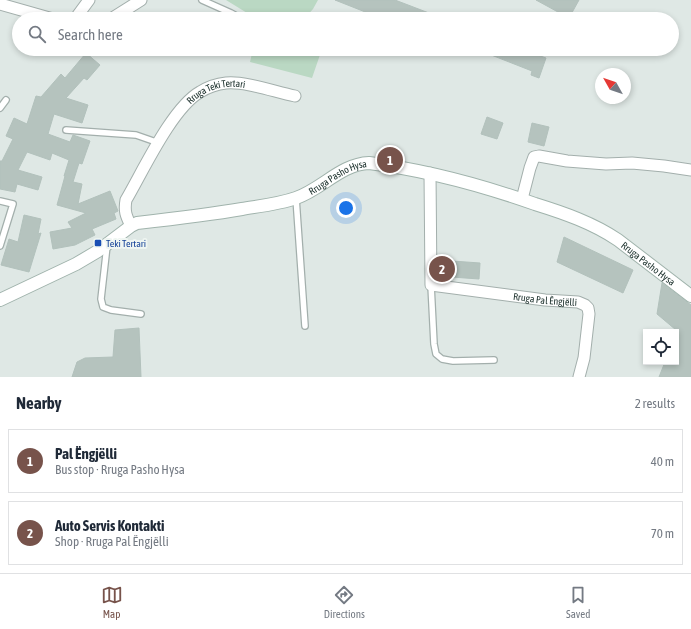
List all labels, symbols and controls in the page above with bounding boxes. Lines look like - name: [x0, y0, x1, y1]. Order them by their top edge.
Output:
- search box: [12, 12, 679, 56]
- icon: search: [26, 23, 48, 45]
- text: Search here: [58, 26, 123, 43]
- north arrow: [595, 68, 631, 104]
- street label: Rruga Teki Tertari: [184, 77, 246, 106]
- pin: 1: [377, 145, 403, 175]
- street label: Rruga Pasho Hysa: [307, 158, 368, 197]
- your location: [336, 198, 356, 218]
- marker: Teki Tertari: [93, 238, 103, 248]
- place label: Teki Tertari: [106, 238, 146, 249]
- street label: Rruga Pasho Hysa: [619, 239, 678, 288]
- pin: 2: [429, 254, 455, 284]
- street label: Rruga Pal Ëngjëlli: [512, 290, 577, 307]
- map controls: [643, 329, 679, 365]
- button: locate: [643, 329, 679, 365]
- text: Nearby: [16, 393, 62, 413]
- text: 2 results: [635, 396, 675, 411]
- text: Pal Ëngjëlli: [55, 445, 117, 462]
- text: 1: [27, 454, 33, 469]
- text: 40 m: [651, 454, 674, 469]
- text: Bus stop · Rruga Pasho Hysa: [55, 462, 185, 477]
- text: Auto Servis Kontakti: [55, 517, 164, 534]
- text: 2: [27, 526, 33, 541]
- text: 70 m: [651, 526, 674, 541]
- text: Shop · Rruga Pal Ëngjëlli: [55, 534, 169, 549]
- tab: Map: [101, 584, 123, 620]
- tab: Directions: [324, 584, 365, 620]
- tab: Saved: [566, 584, 590, 620]

